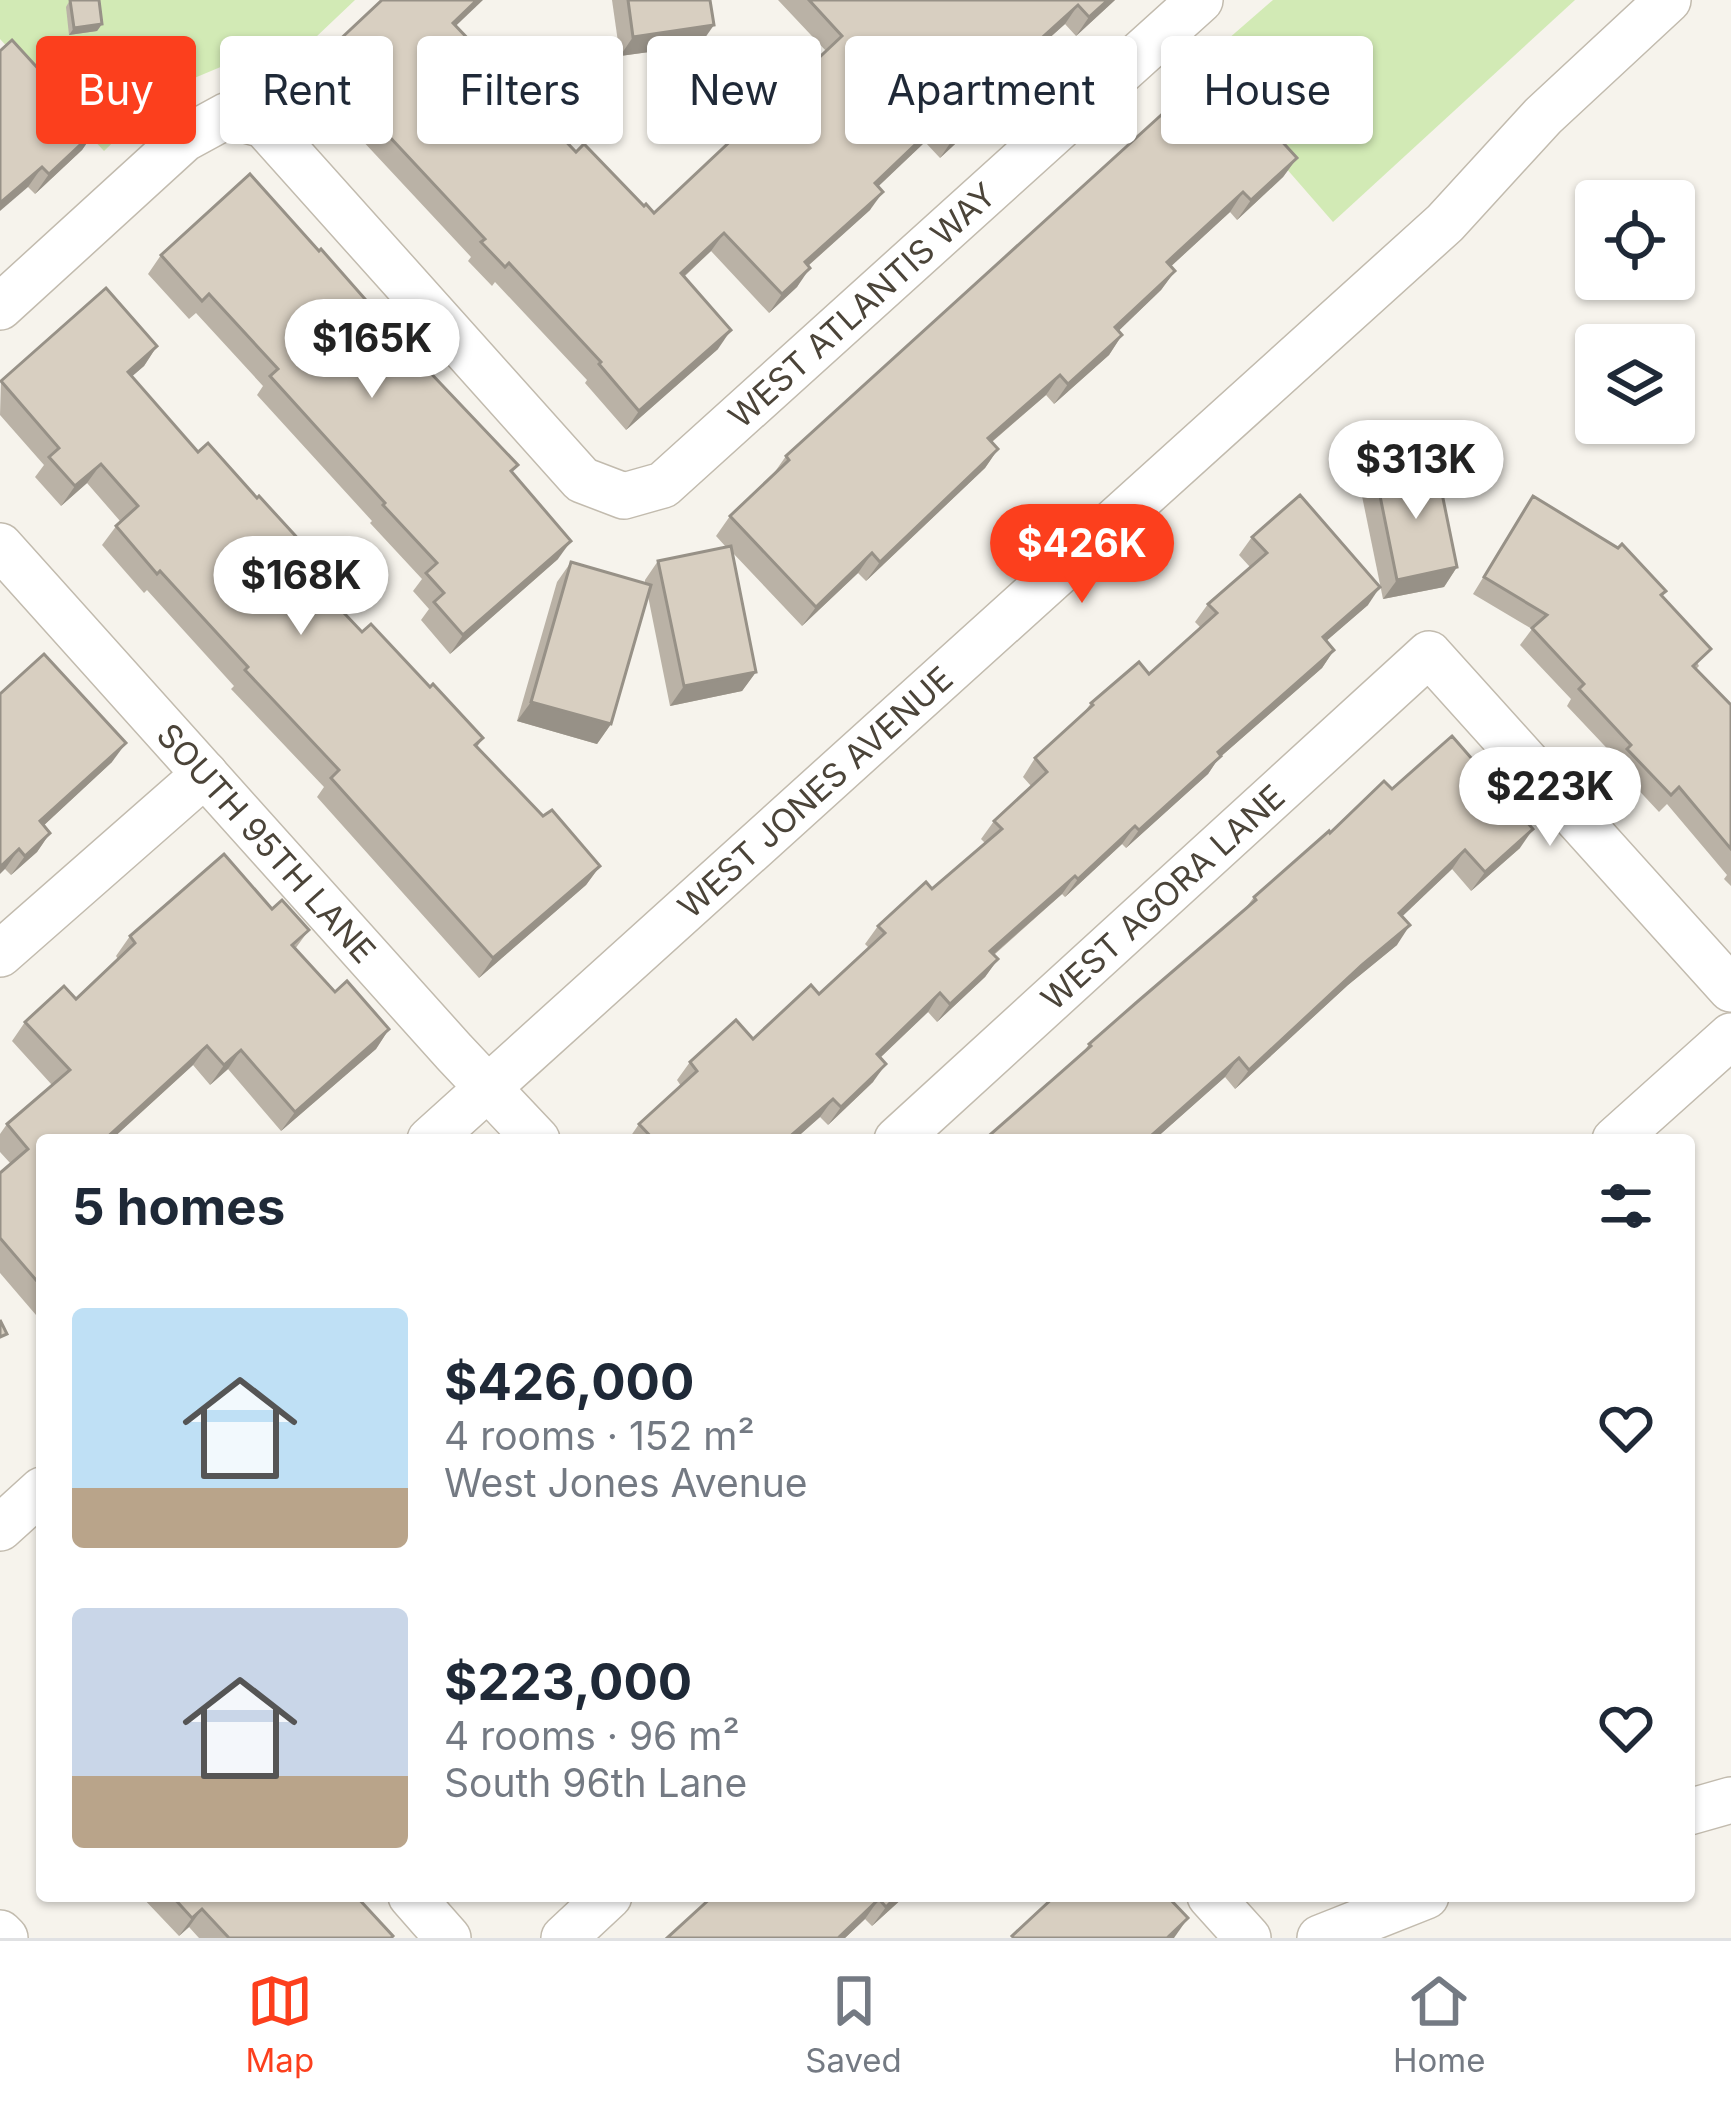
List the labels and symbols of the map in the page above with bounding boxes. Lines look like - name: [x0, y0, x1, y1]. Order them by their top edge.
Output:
- street label: WEST ATLANTIS WAY: [720, 174, 1004, 436]
- pin: $165K: [288, 299, 456, 401]
- pin: $313K: [1332, 420, 1500, 522]
- pin: $426K: [998, 504, 1166, 606]
- pin: $168K: [217, 536, 385, 638]
- street label: WEST JONES AVENUE: [670, 658, 961, 926]
- street label: SOUTH 95TH LANE: [149, 715, 384, 971]
- pin: $223K: [1466, 747, 1634, 849]
- street label: WEST AGORA LANE: [1033, 776, 1293, 1018]

